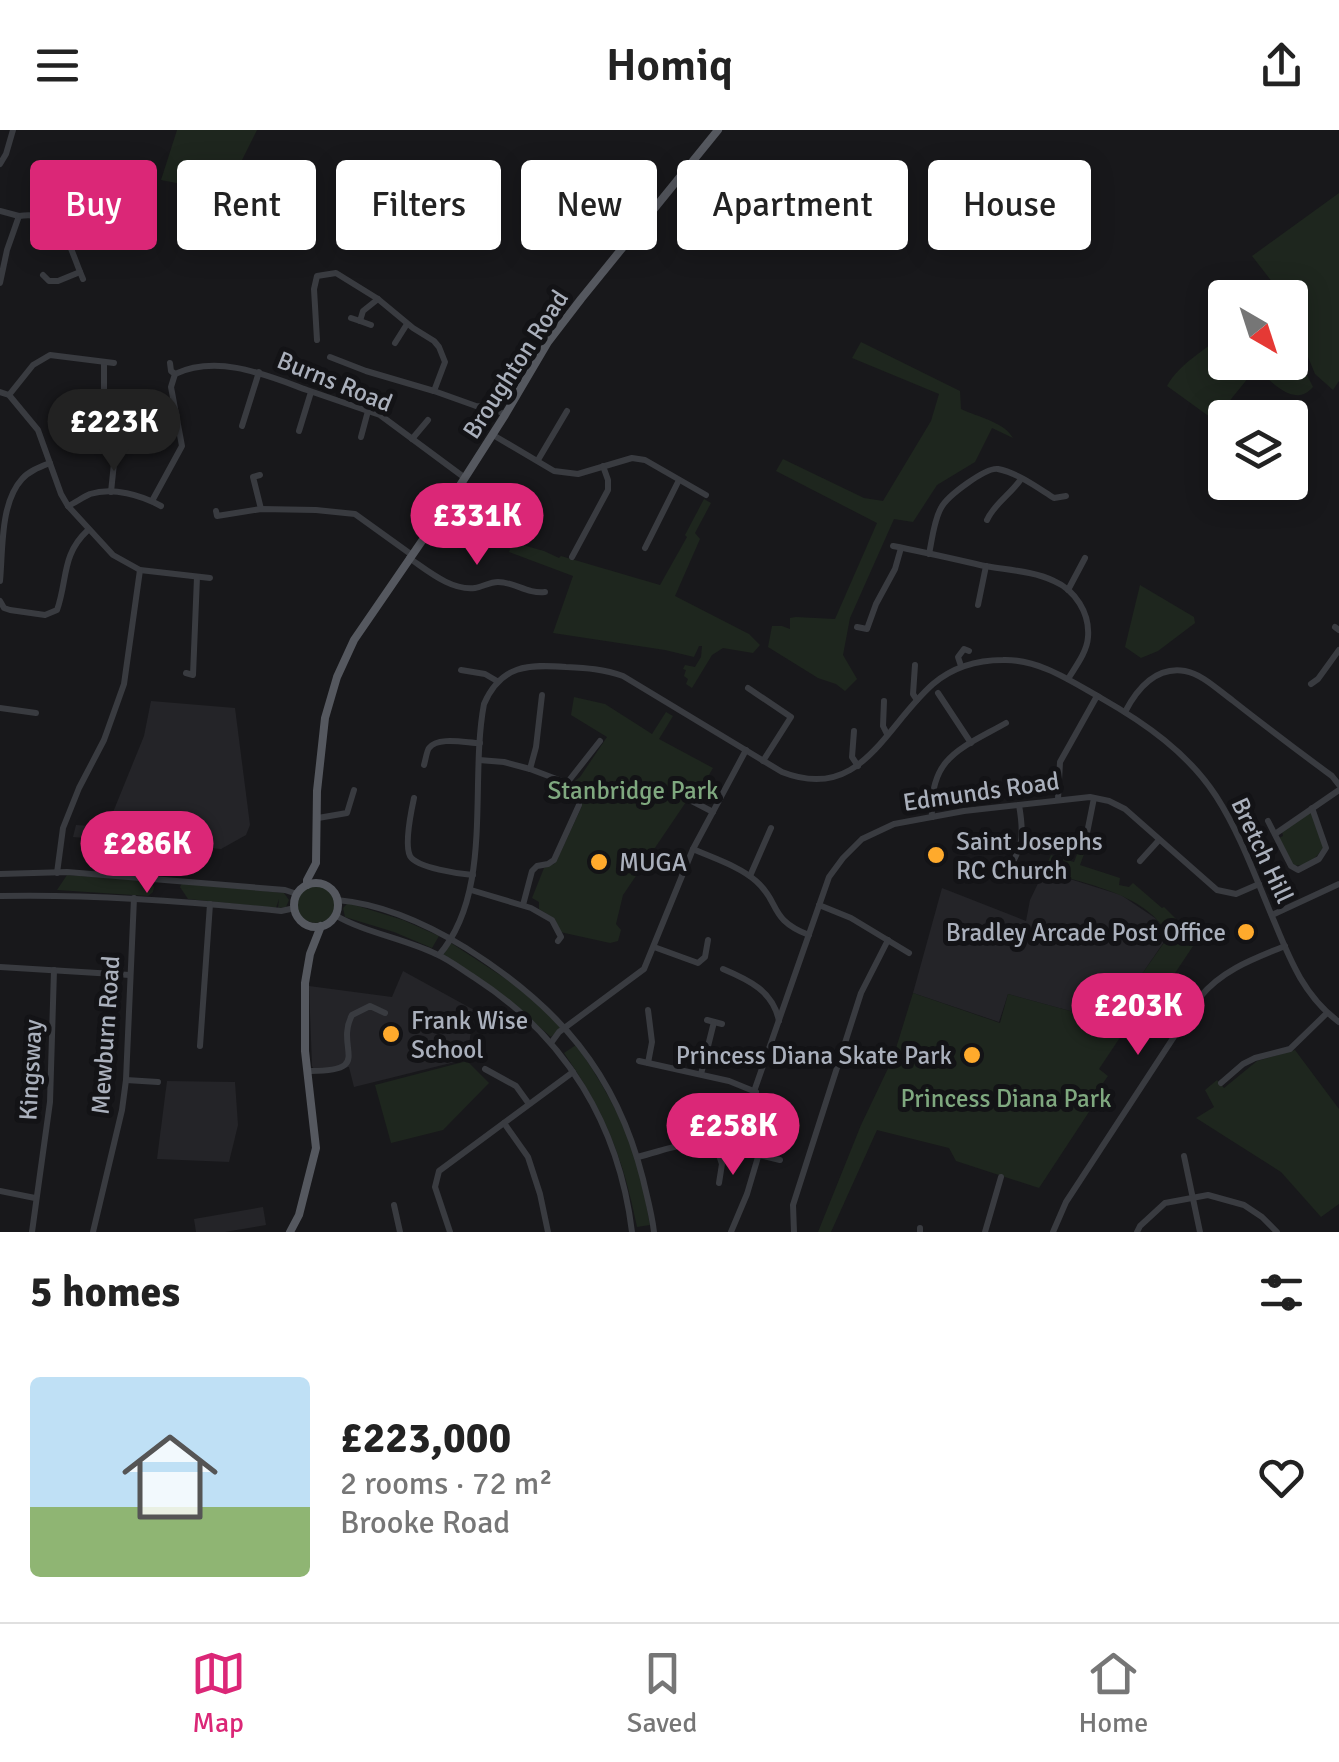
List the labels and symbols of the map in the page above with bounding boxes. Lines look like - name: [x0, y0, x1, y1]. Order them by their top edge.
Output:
- north arrow: [1208, 280, 1308, 380]
- street label: Broughton Road: [456, 284, 575, 444]
- street label: Burns Road: [273, 344, 397, 419]
- pin: £223K: [44, 389, 184, 474]
- pin: £331K: [407, 483, 547, 568]
- street label: Edmunds Road: [901, 765, 1061, 818]
- park label: Stanbridge Park: [547, 775, 719, 806]
- street label: Bretch Hill: [1225, 792, 1301, 908]
- pin: £286K: [77, 811, 217, 896]
- place label: Saint Josephs RC Church: [956, 826, 1103, 886]
- marker: Saint Josephs RC Church: [925, 844, 947, 866]
- place label: MUGA: [619, 847, 687, 878]
- marker: MUGA: [588, 851, 610, 873]
- place label: Bradley Arcade Post Office: [946, 917, 1226, 948]
- marker: Bradley Arcade Post Office: [1235, 921, 1257, 943]
- street label: Mewburn Road: [84, 955, 127, 1116]
- pin: £203K: [1068, 973, 1208, 1058]
- place label: Frank Wise School: [411, 1005, 528, 1065]
- street label: Kingsway: [12, 1018, 49, 1121]
- marker: Frank Wise School: [380, 1023, 402, 1045]
- place label: Princess Diana Skate Park: [676, 1040, 952, 1071]
- marker: Princess Diana Skate Park: [961, 1044, 983, 1066]
- park label: Princess Diana Park: [901, 1083, 1112, 1114]
- pin: £258K: [663, 1093, 803, 1178]

